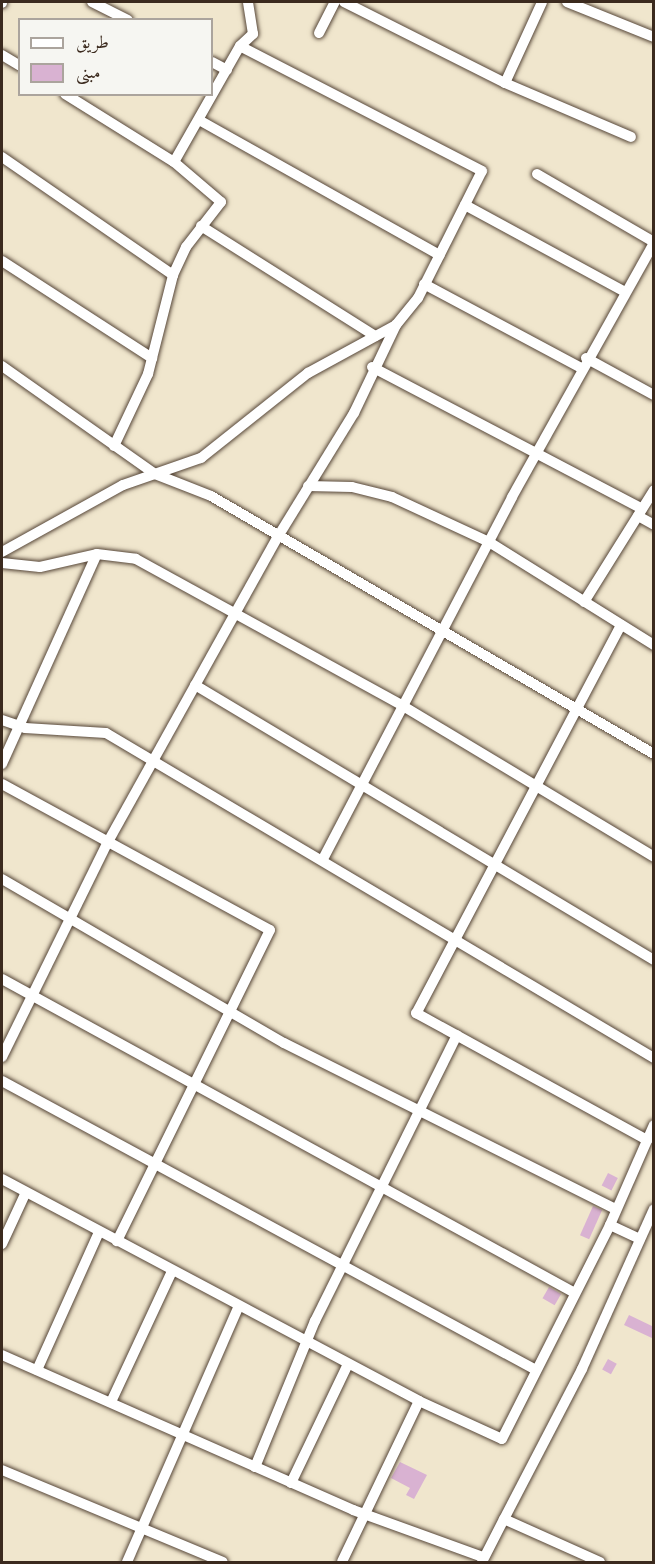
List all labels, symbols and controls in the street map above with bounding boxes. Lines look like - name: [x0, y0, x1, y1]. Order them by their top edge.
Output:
- legend: [18, 18, 213, 96]
- text: طريق: [76, 30, 109, 53]
- text: مبنى: [76, 60, 101, 83]

